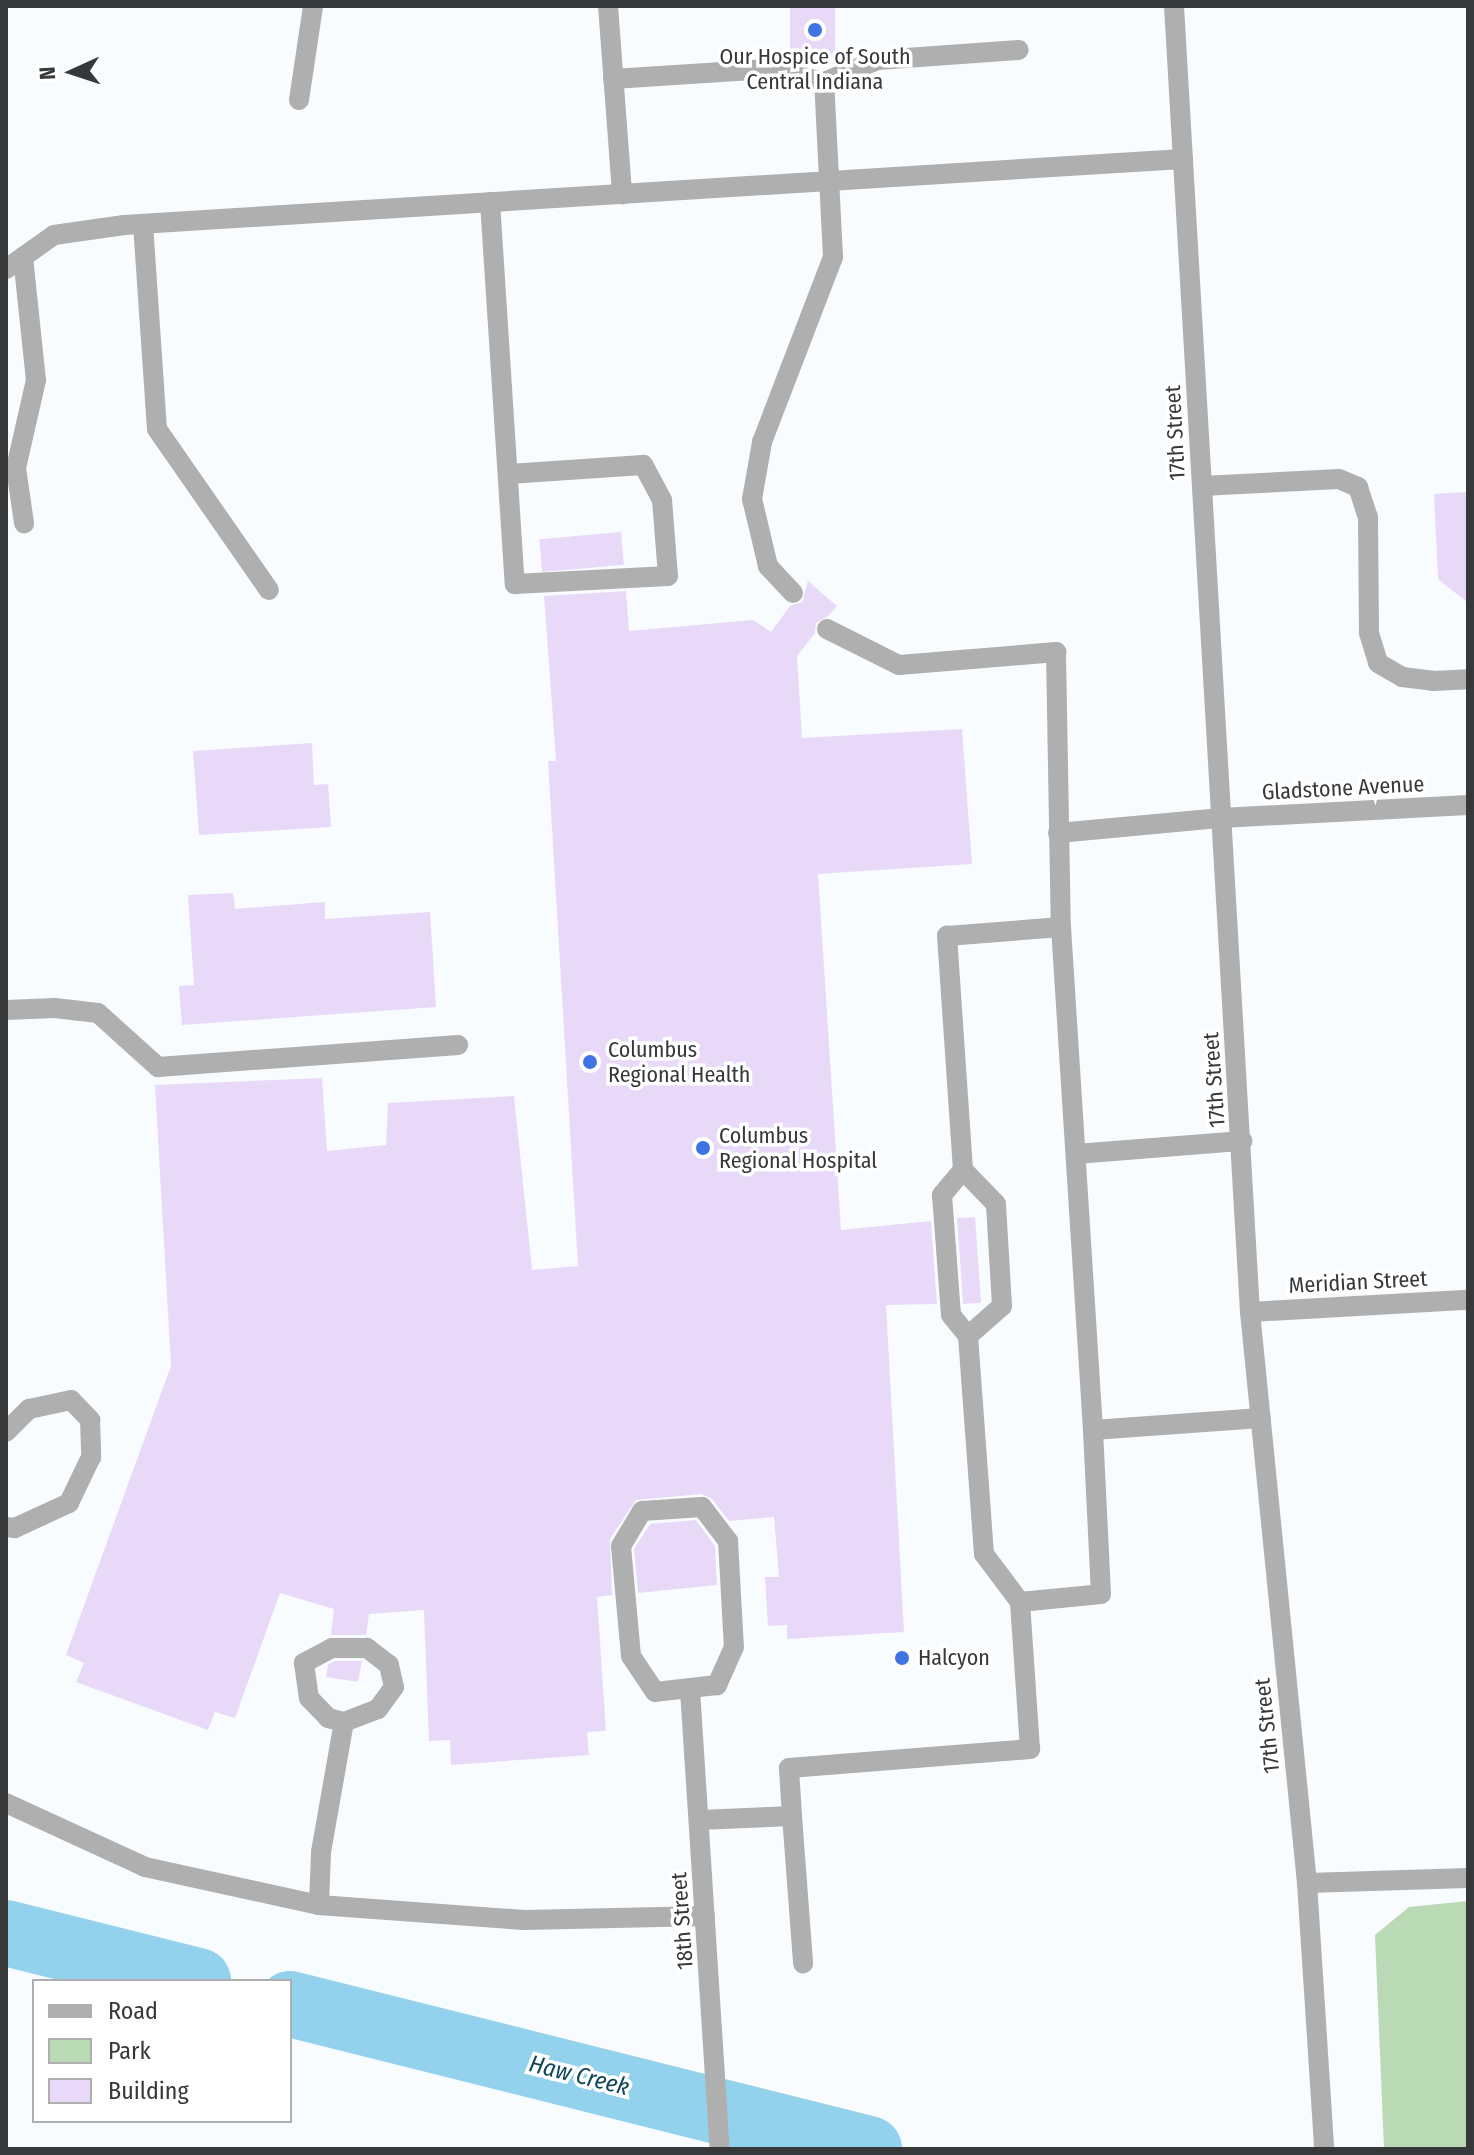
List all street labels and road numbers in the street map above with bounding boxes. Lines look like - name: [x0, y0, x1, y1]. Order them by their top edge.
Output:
- street label: 17th Street: [1159, 385, 1191, 481]
- street label: Gladstone Avenue: [1261, 771, 1425, 805]
- street label: 17th Street: [1197, 1031, 1231, 1129]
- street label: Meridian Street: [1288, 1265, 1428, 1299]
- street label: 17th Street: [1249, 1677, 1285, 1775]
- street label: 18th Street: [665, 1871, 699, 1971]

